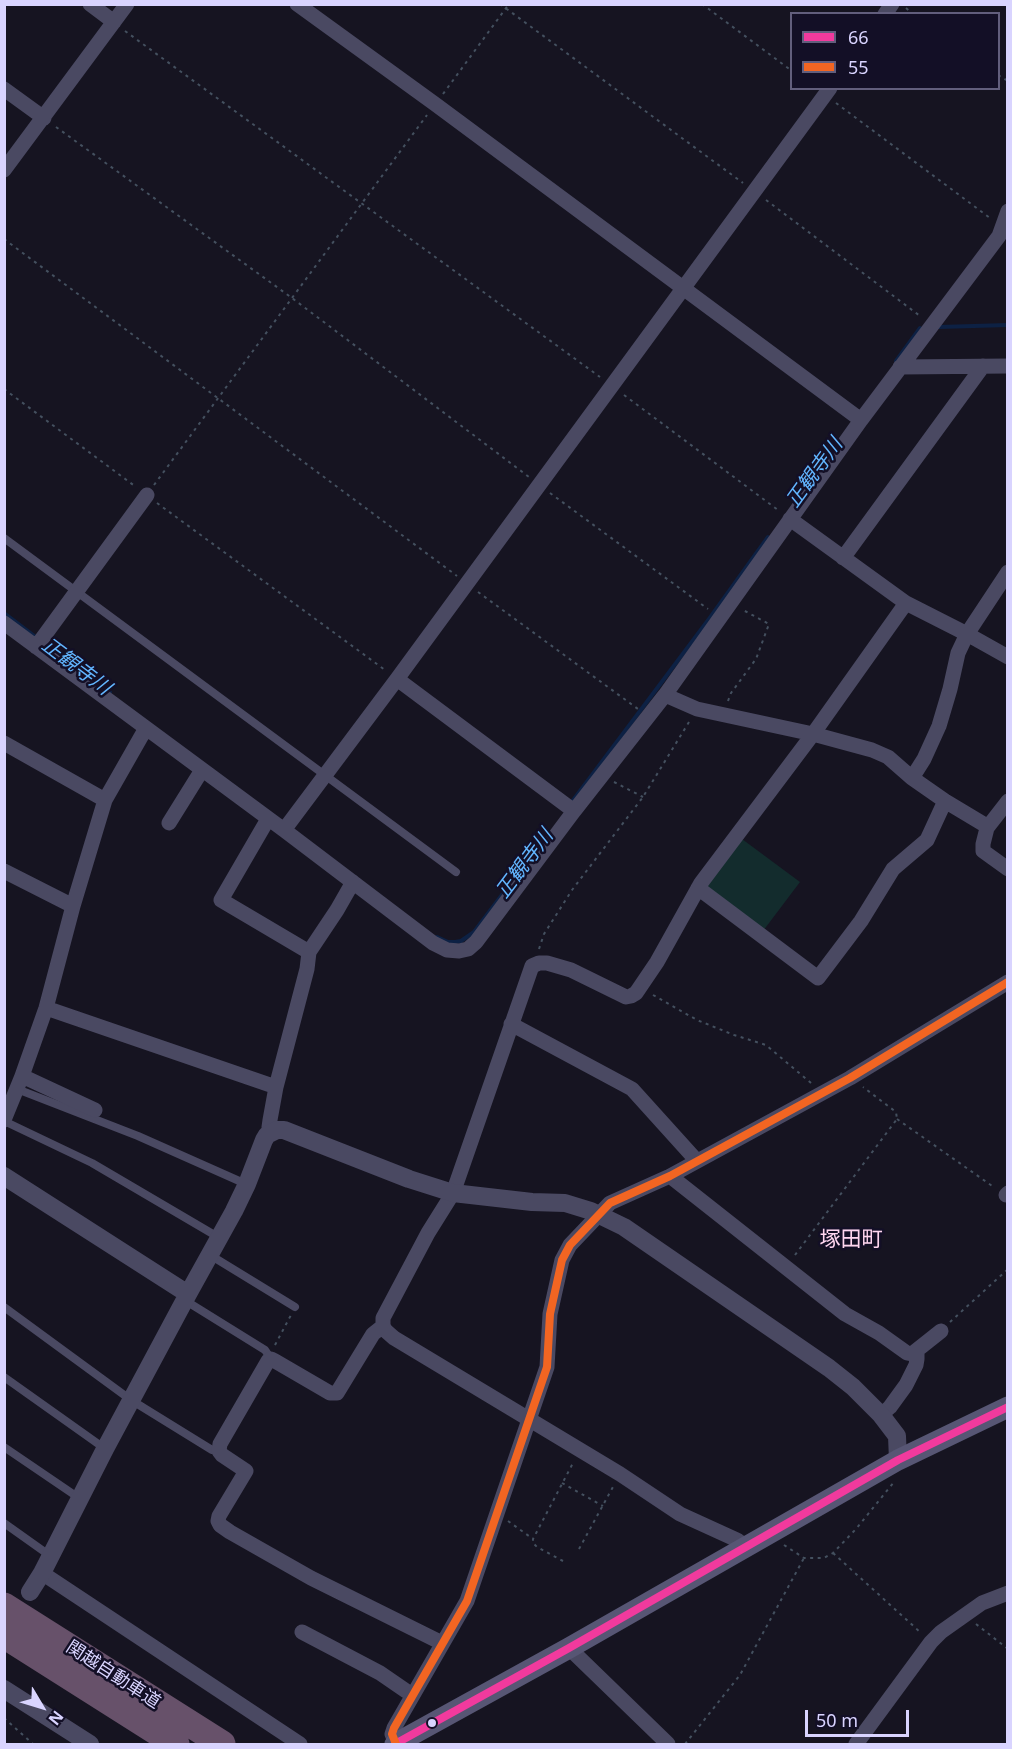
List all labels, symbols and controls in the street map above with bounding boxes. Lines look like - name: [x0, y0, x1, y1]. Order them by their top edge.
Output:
- legend: [790, 12, 1000, 90]
- text: 66: [848, 25, 869, 49]
- text: 55: [848, 55, 869, 79]
- water label: 正観寺川: [782, 434, 848, 512]
- water label: 正観寺川: [37, 633, 115, 701]
- water label: 正観寺川: [491, 825, 559, 903]
- district label: 塚田町: [820, 1227, 882, 1253]
- street label: 関越自動車道: [62, 1637, 164, 1713]
- north arrow: [12, 1677, 72, 1737]
- scale bar: [808, 1698, 912, 1736]
- text: N: [44, 1706, 69, 1730]
- text: 50 m: [816, 1708, 858, 1732]
- unlabelled marker: [426, 1717, 438, 1729]

